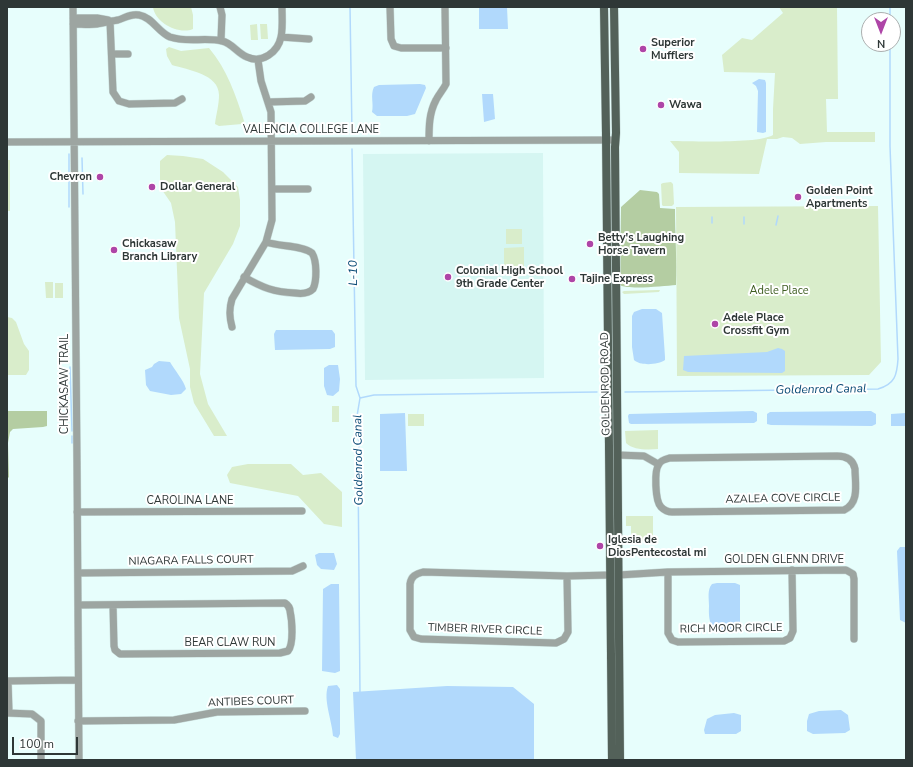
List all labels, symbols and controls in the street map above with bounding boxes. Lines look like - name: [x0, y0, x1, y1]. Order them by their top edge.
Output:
- north arrow: [861, 12, 901, 52]
- place label: Superior Mufflers: [651, 36, 695, 62]
- text: N: [877, 36, 885, 51]
- marker: Superior Mufflers: [638, 44, 648, 54]
- place label: Wawa: [669, 98, 702, 112]
- marker: Wawa: [656, 100, 666, 110]
- street label: VALENCIA COLLEGE LANE: [243, 123, 379, 137]
- place label: Chevron: [49, 170, 92, 184]
- marker: Chevron: [95, 172, 105, 182]
- place label: Dollar General: [160, 180, 235, 194]
- marker: Dollar General: [147, 182, 157, 192]
- place label: Golden Point Apartments: [806, 184, 873, 210]
- marker: Golden Point Apartments: [793, 192, 803, 202]
- place label: Betty's Laughing Horse Tavern: [598, 231, 684, 257]
- place label: Chickasaw Branch Library: [122, 237, 197, 263]
- marker: Betty's Laughing Horse Tavern: [585, 239, 595, 249]
- marker: Chickasaw Branch Library: [109, 245, 119, 255]
- water label: L-10: [347, 260, 361, 286]
- place label: Colonial High School 9th Grade Center: [456, 264, 563, 290]
- marker: Colonial High School 9th Grade Center: [443, 272, 453, 282]
- place label: Tajine Express: [580, 272, 653, 286]
- marker: Tajine Express: [567, 274, 577, 284]
- park label: Adele Place: [750, 284, 808, 298]
- place label: Adele Place Crossfit Gym: [723, 311, 789, 337]
- marker: Adele Place Crossfit Gym: [710, 319, 720, 329]
- street label: GOLDENROD ROAD: [598, 332, 614, 436]
- street label: CHICKASAW TRAIL: [58, 334, 72, 434]
- water label: Goldenrod Canal: [775, 382, 867, 398]
- water label: Goldenrod Canal: [351, 414, 367, 506]
- street label: AZALEA COVE CIRCLE: [725, 491, 841, 507]
- street label: CAROLINA LANE: [146, 494, 234, 508]
- place label: Iglesia de DiosPentecostal mi: [608, 533, 706, 559]
- marker: Iglesia de DiosPentecostal mi: [595, 541, 605, 551]
- street label: NIAGARA FALLS COURT: [128, 553, 254, 569]
- street label: GOLDEN GLENN DRIVE: [724, 553, 844, 567]
- street label: TIMBER RIVER CIRCLE: [428, 621, 542, 639]
- street label: RICH MOOR CIRCLE: [680, 622, 782, 636]
- street label: BEAR CLAW RUN: [185, 636, 275, 650]
- street label: ANTIBES COURT: [208, 694, 294, 710]
- scale bar: [14, 729, 80, 755]
- text: 100 m: [19, 736, 54, 752]

